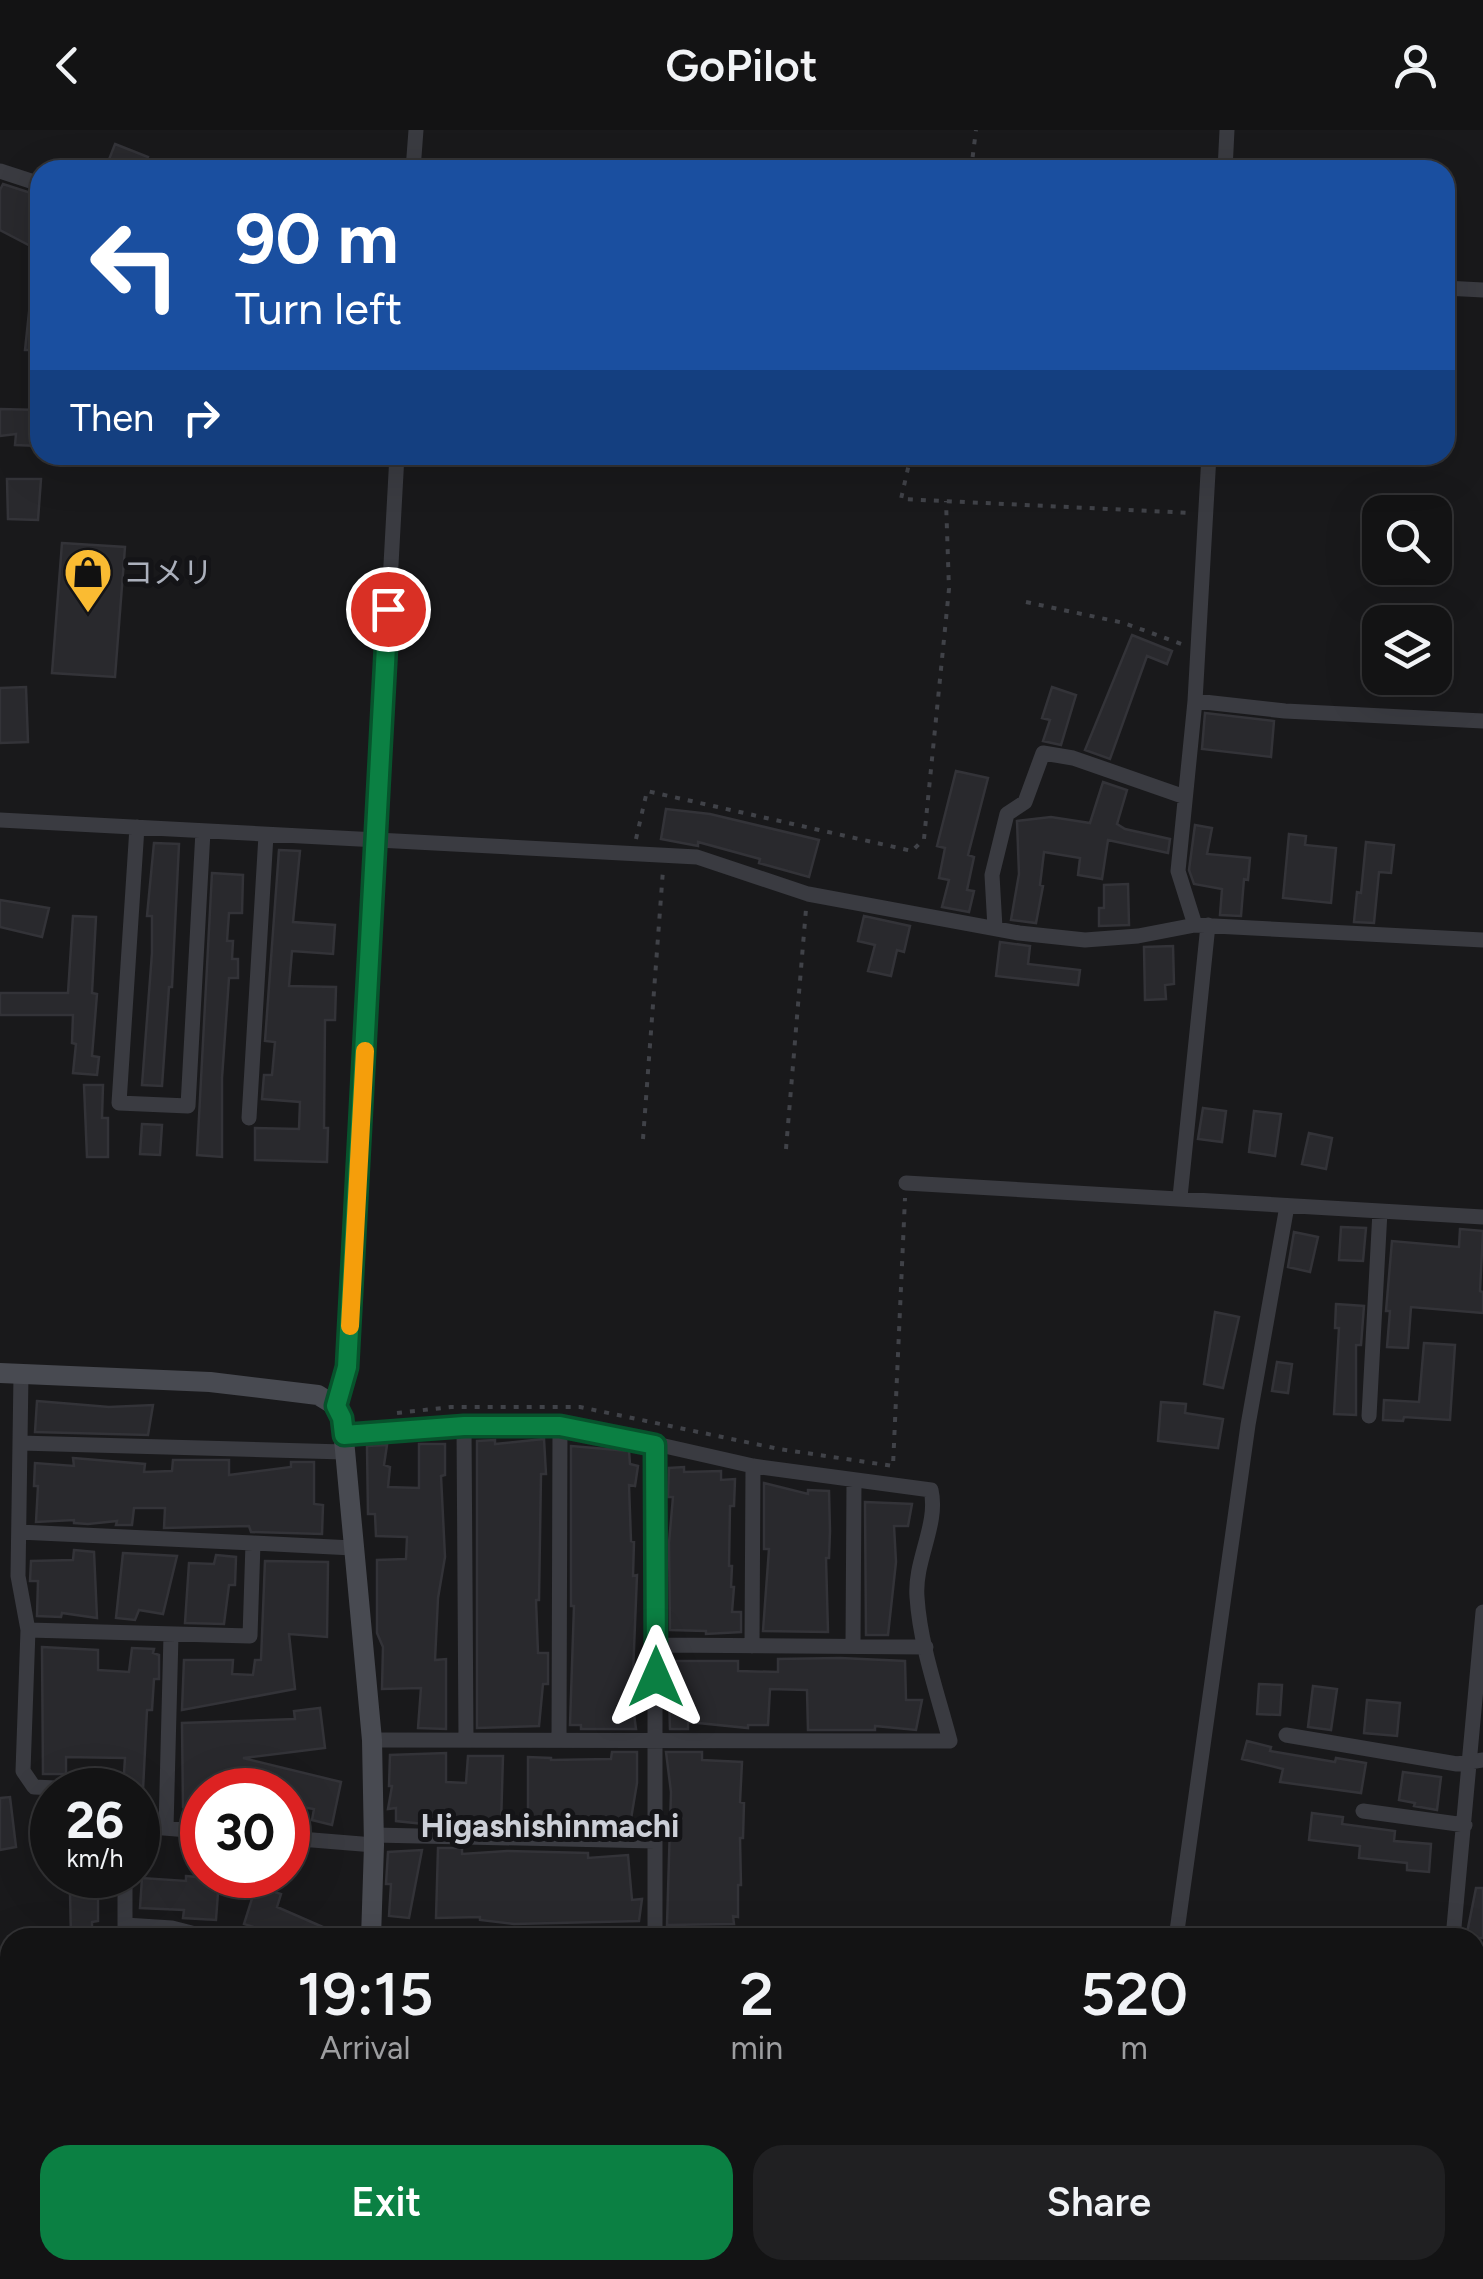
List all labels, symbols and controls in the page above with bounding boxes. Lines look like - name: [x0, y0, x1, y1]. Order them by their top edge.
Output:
- icon: back: [40, 38, 95, 93]
- text: GoPilot: [665, 38, 818, 92]
- icon: person: [1388, 38, 1443, 93]
- text: 90 m: [235, 196, 399, 281]
- icon: left: [70, 200, 200, 330]
- text: Turn left: [235, 281, 402, 335]
- icon: right: [174, 390, 229, 445]
- text: Then: [70, 395, 154, 441]
- map controls: [1362, 495, 1452, 695]
- button: search: [1362, 495, 1452, 585]
- shop icon: コメリ: [62, 546, 114, 614]
- place label: コメリ: [123, 554, 213, 591]
- pin: [346, 567, 431, 652]
- icon: arrive: [361, 582, 416, 637]
- button: layers: [1362, 605, 1452, 695]
- position arrow: [604, 1625, 708, 1729]
- speed limit sign: 30: [180, 1768, 310, 1898]
- text: 26: [66, 1790, 124, 1851]
- district label: Higashishinmachi: [421, 1807, 679, 1845]
- text: km/h: [66, 1843, 124, 1873]
- text: 19:15: [297, 1958, 433, 2030]
- text: 2: [740, 1958, 774, 2030]
- text: 520: [1080, 1958, 1188, 2030]
- text: Arrival: [320, 2029, 410, 2067]
- text: min: [731, 2029, 783, 2067]
- text: m: [1120, 2029, 1148, 2067]
- button: Exit: [40, 2145, 733, 2260]
- button: Share: [753, 2145, 1445, 2260]

